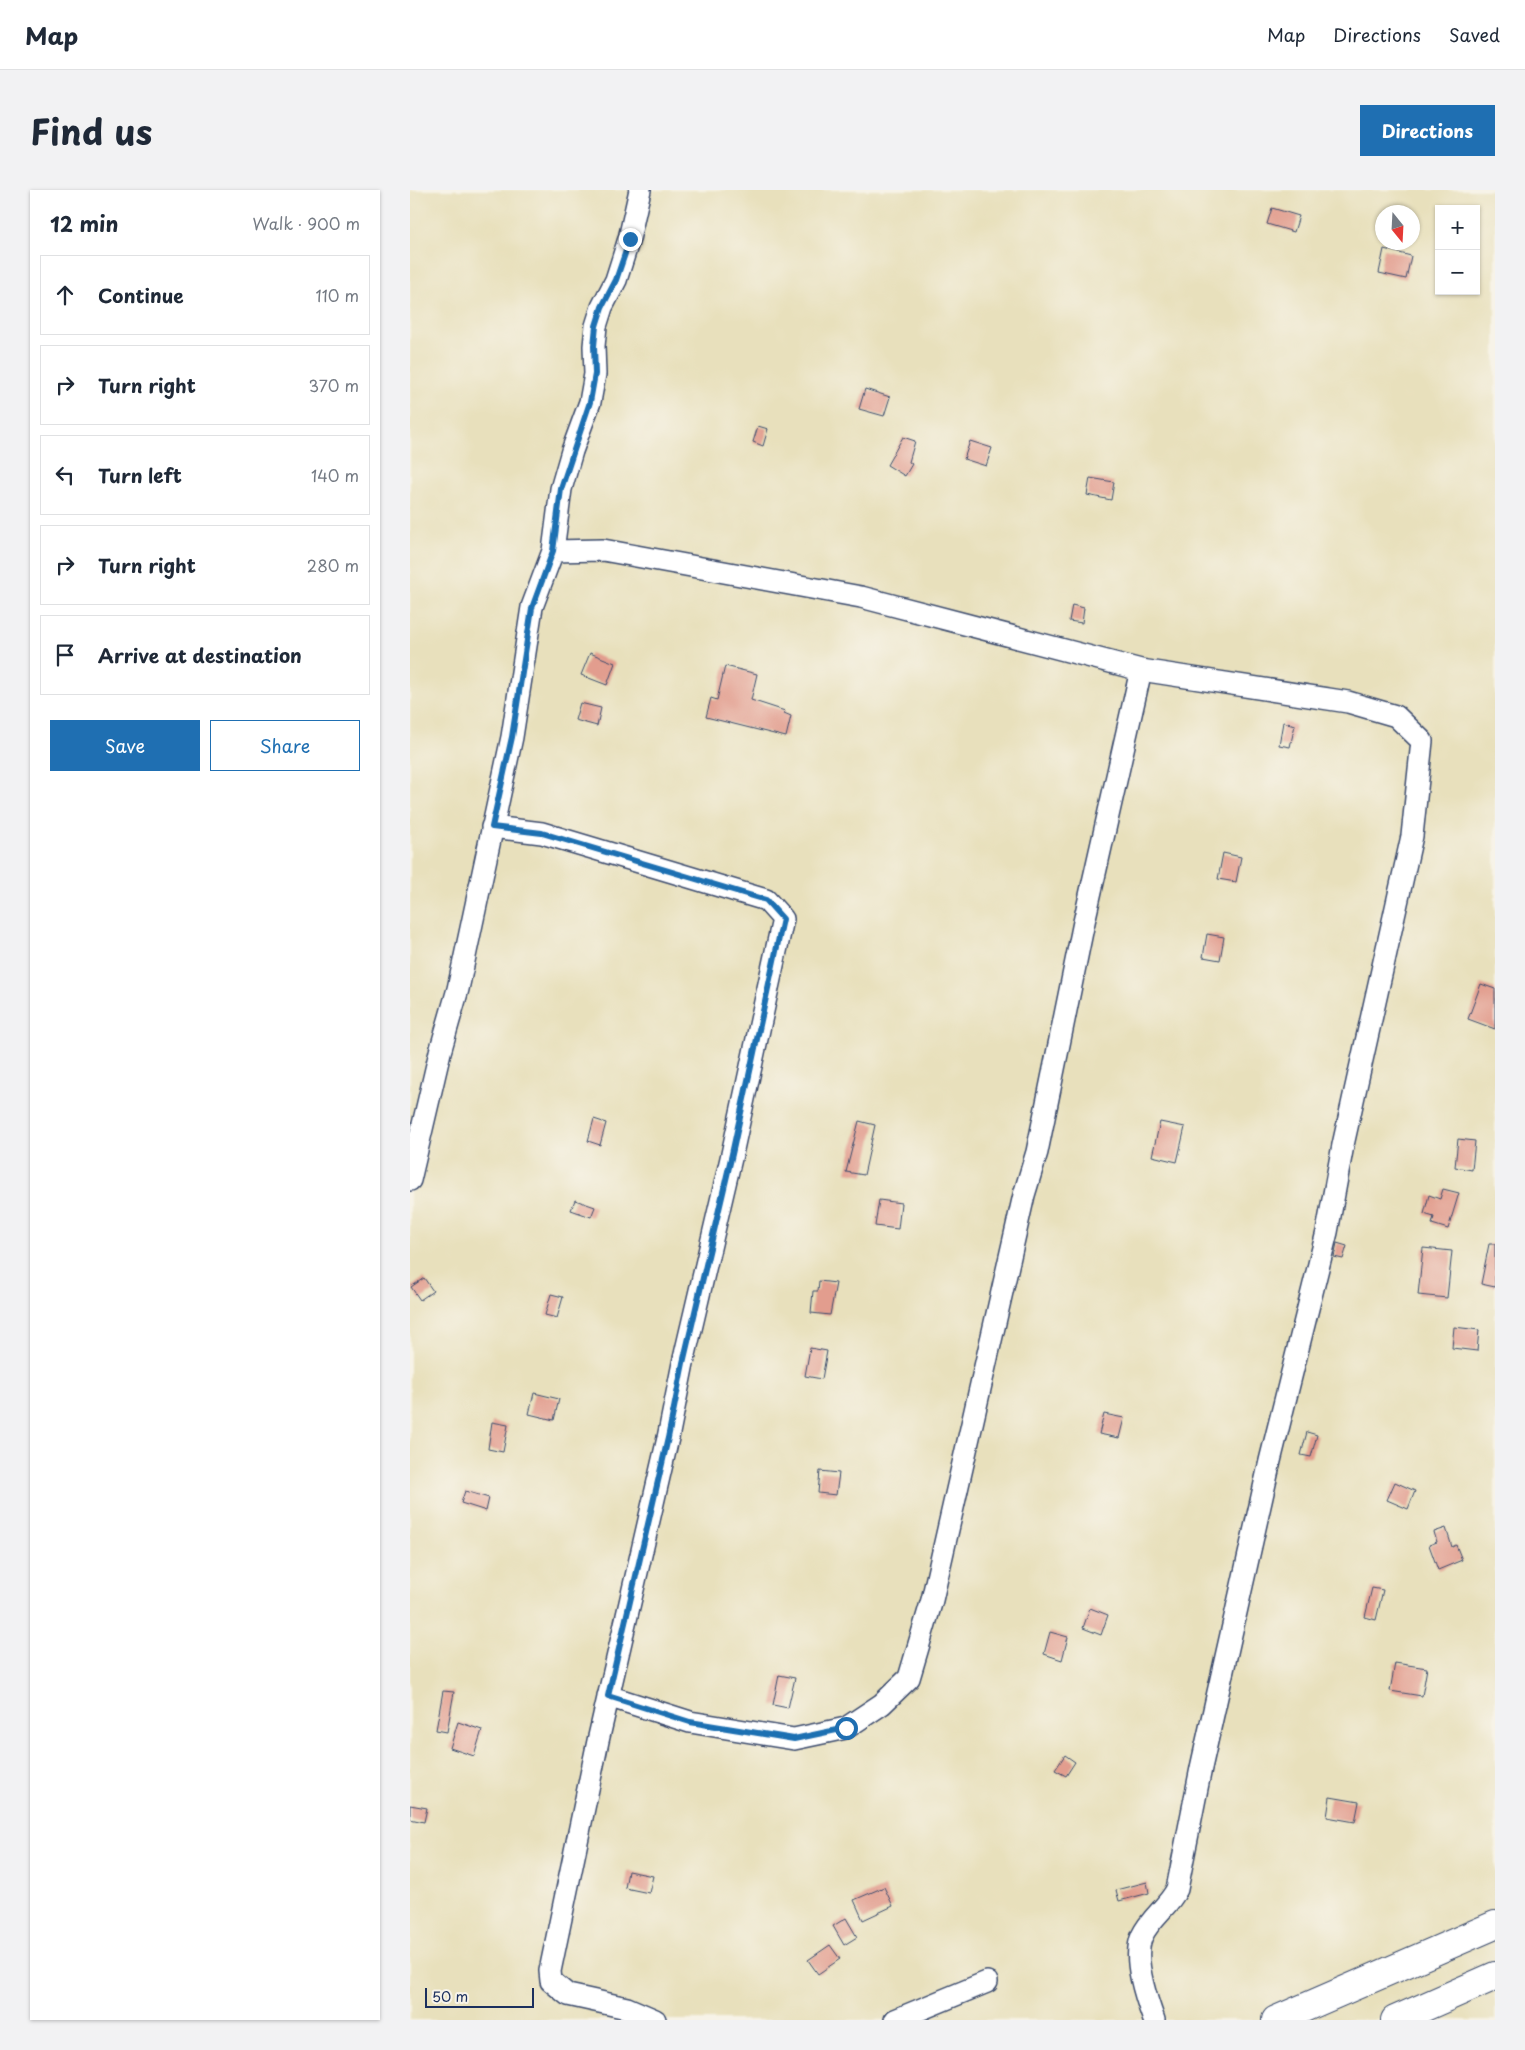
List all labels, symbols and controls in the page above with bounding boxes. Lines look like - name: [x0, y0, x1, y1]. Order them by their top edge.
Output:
- text: Map: [25, 17, 78, 53]
- text: Map: [1267, 21, 1305, 48]
- text: Directions: [1333, 21, 1421, 48]
- text: Saved: [1449, 21, 1500, 48]
- text: Find us: [30, 104, 152, 157]
- button: Directions: [1360, 105, 1495, 156]
- north arrow: [1375, 205, 1420, 250]
- map controls: [1435, 205, 1480, 295]
- button: +: [1435, 205, 1480, 250]
- text: 12 min: [50, 207, 119, 239]
- text: Walk · 900 m: [253, 211, 360, 235]
- route end: [619, 228, 642, 251]
- button: −: [1435, 250, 1480, 295]
- icon: ahead: [51, 281, 79, 309]
- text: Continue: [98, 281, 184, 309]
- text: 110 m: [316, 283, 359, 307]
- icon: right: [51, 371, 79, 399]
- text: Turn right: [98, 371, 196, 399]
- text: 370 m: [309, 373, 359, 397]
- icon: left: [51, 461, 79, 489]
- text: Turn left: [98, 461, 182, 489]
- text: 140 m: [311, 463, 359, 487]
- icon: right: [51, 551, 79, 579]
- text: Turn right: [98, 551, 196, 579]
- text: 280 m: [307, 553, 359, 577]
- icon: arrive: [51, 641, 79, 669]
- text: Arrive at destination: [98, 641, 302, 669]
- button: Save: [50, 720, 200, 771]
- button: Share: [210, 720, 360, 771]
- route start: [835, 1717, 858, 1740]
- scale bar: [425, 1985, 534, 2008]
- text: 50 m: [432, 1986, 468, 2007]

